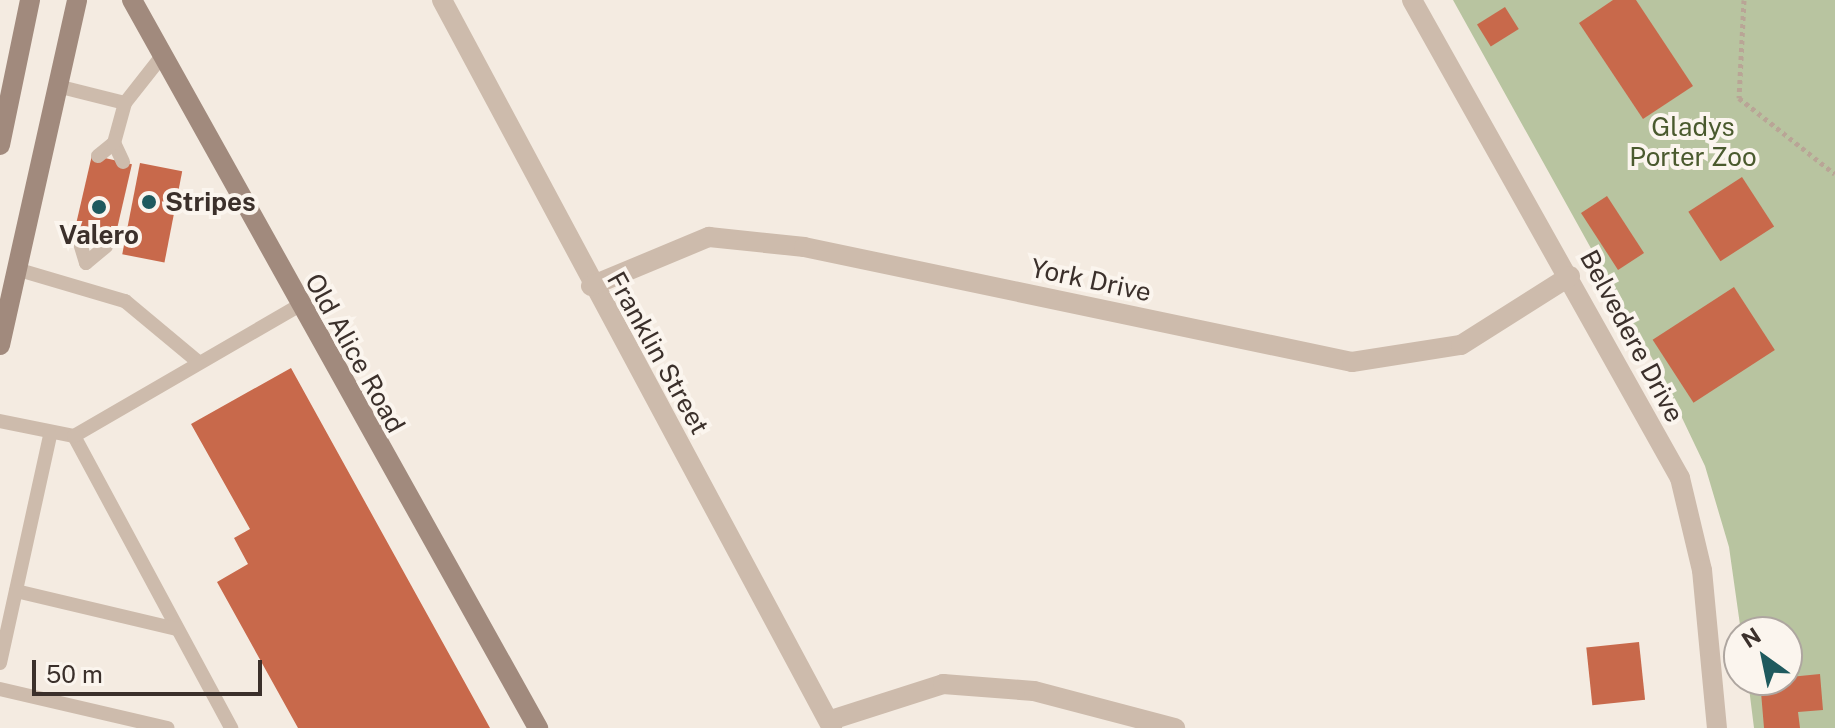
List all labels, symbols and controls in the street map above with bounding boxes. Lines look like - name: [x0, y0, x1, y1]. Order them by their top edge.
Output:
- park label: Gladys Porter Zoo: [1629, 111, 1757, 172]
- place label: Stripes: [165, 186, 256, 218]
- marker: Stripes: [140, 193, 158, 211]
- marker: Valero: [90, 198, 108, 216]
- place label: Valero: [59, 219, 139, 251]
- street label: Belvedere Drive: [1573, 245, 1691, 427]
- street label: York Drive: [1028, 252, 1154, 308]
- street label: Franklin Street: [601, 266, 715, 440]
- street label: Old Alice Road: [298, 268, 412, 438]
- north arrow: [1723, 616, 1803, 696]
- text: N: [1737, 622, 1765, 653]
- scale bar: [36, 644, 266, 694]
- text: 50 m: [46, 660, 103, 688]

